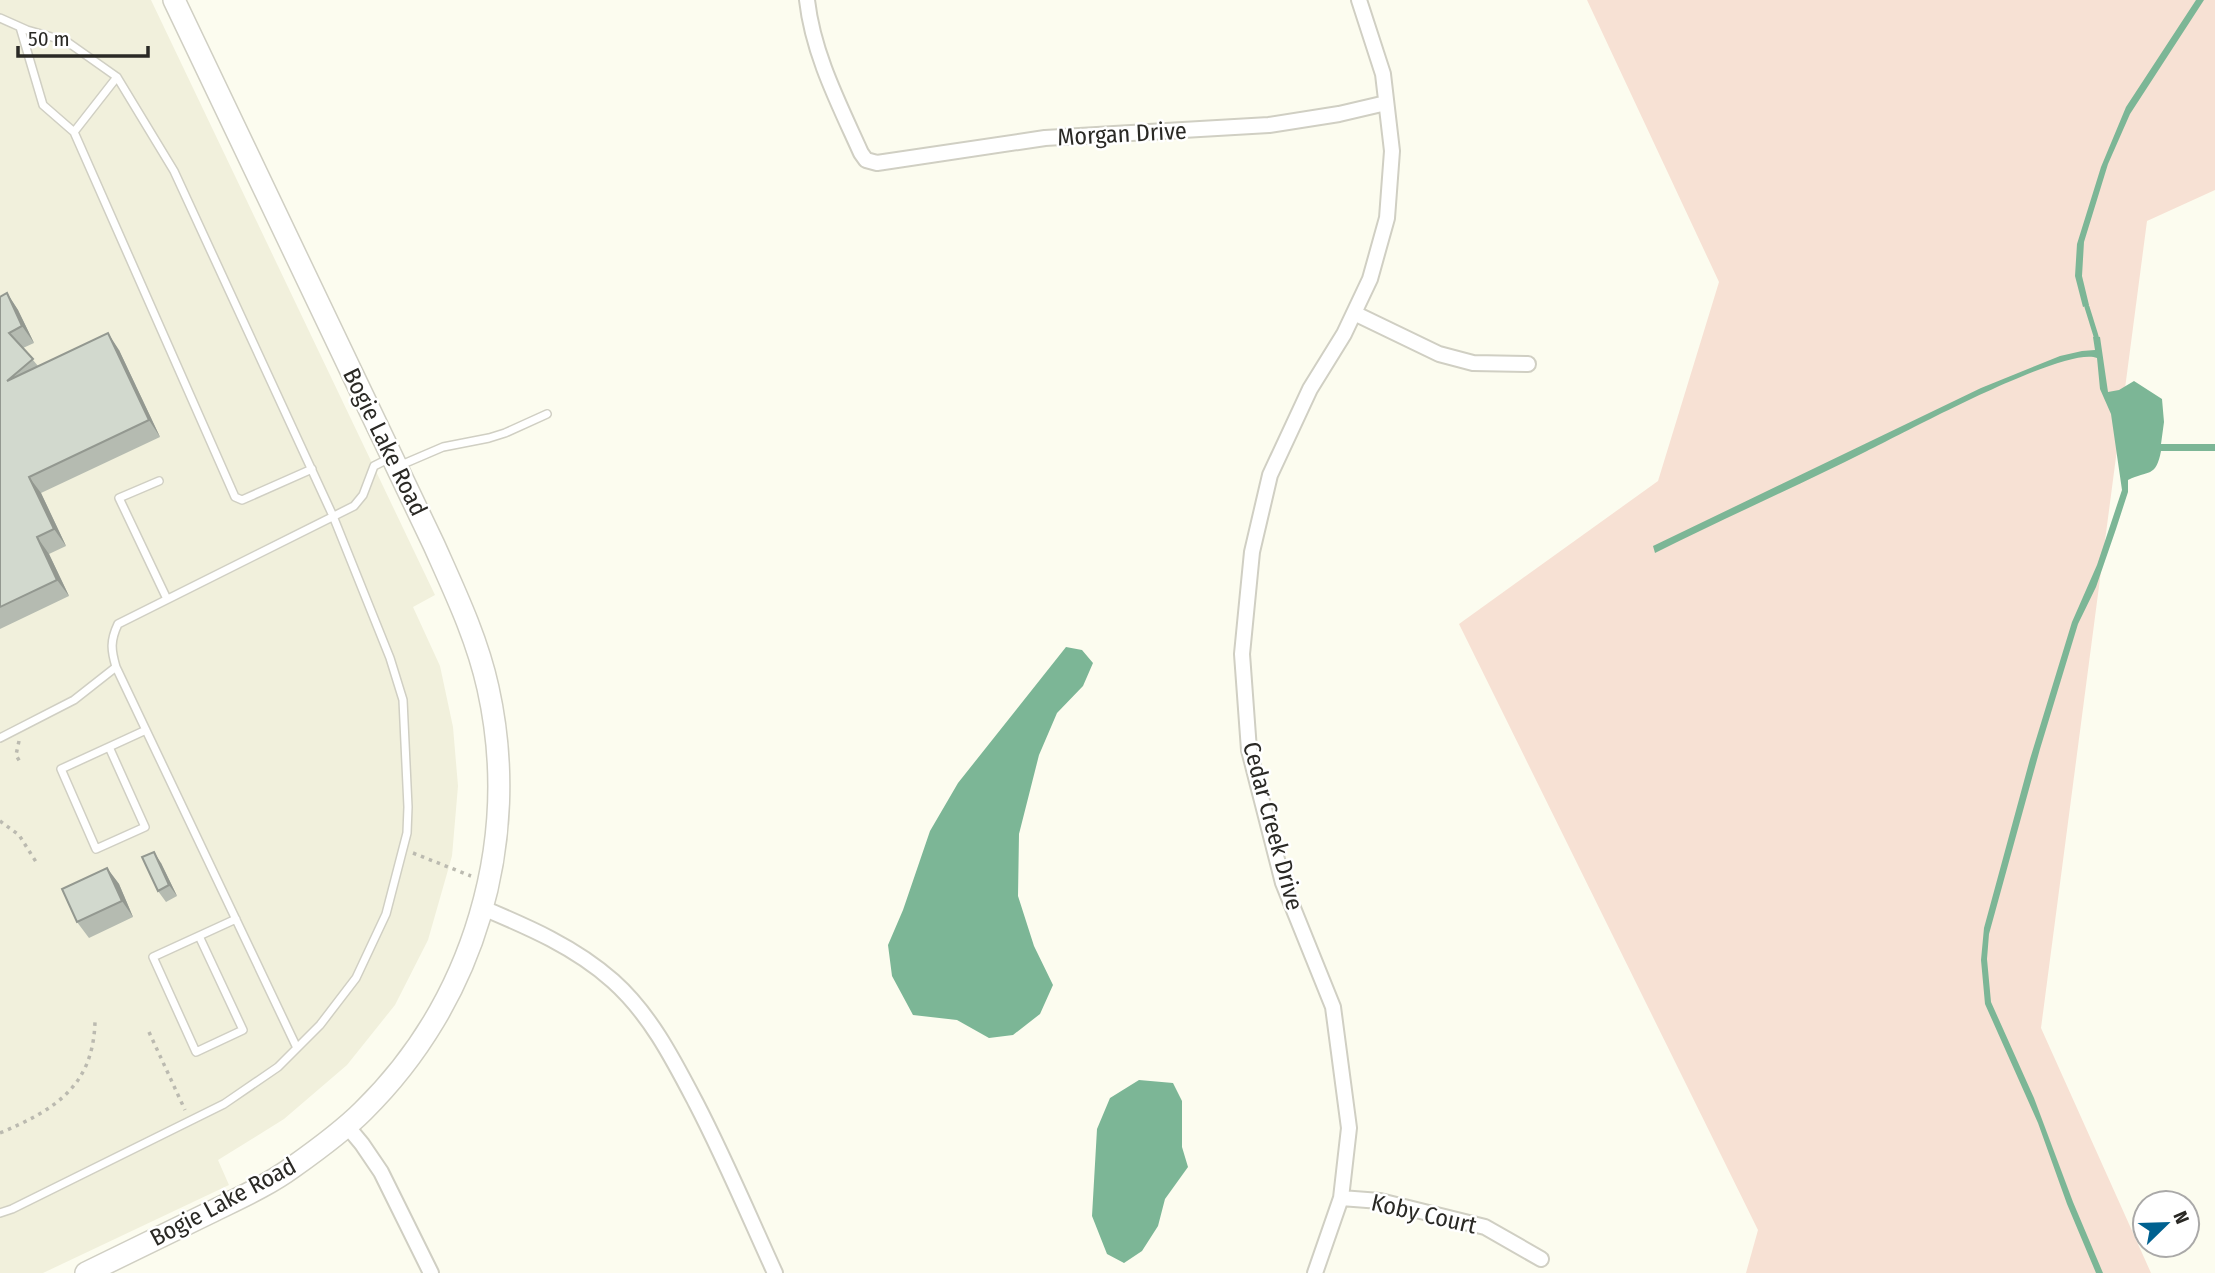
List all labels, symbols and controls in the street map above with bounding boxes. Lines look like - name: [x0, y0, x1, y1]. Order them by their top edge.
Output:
- scale bar: [18, 14, 147, 58]
- text: 50 m: [28, 26, 70, 52]
- street label: Morgan Drive: [1057, 117, 1187, 151]
- street label: Bogie Lake Road: [337, 364, 433, 520]
- street label: Cedar Creek Drive: [1237, 739, 1309, 913]
- street label: Bogie Lake Road: [145, 1152, 301, 1252]
- street label: Koby Court: [1369, 1188, 1479, 1240]
- north arrow: [2131, 1189, 2201, 1259]
- text: N: [2168, 1208, 2194, 1227]

